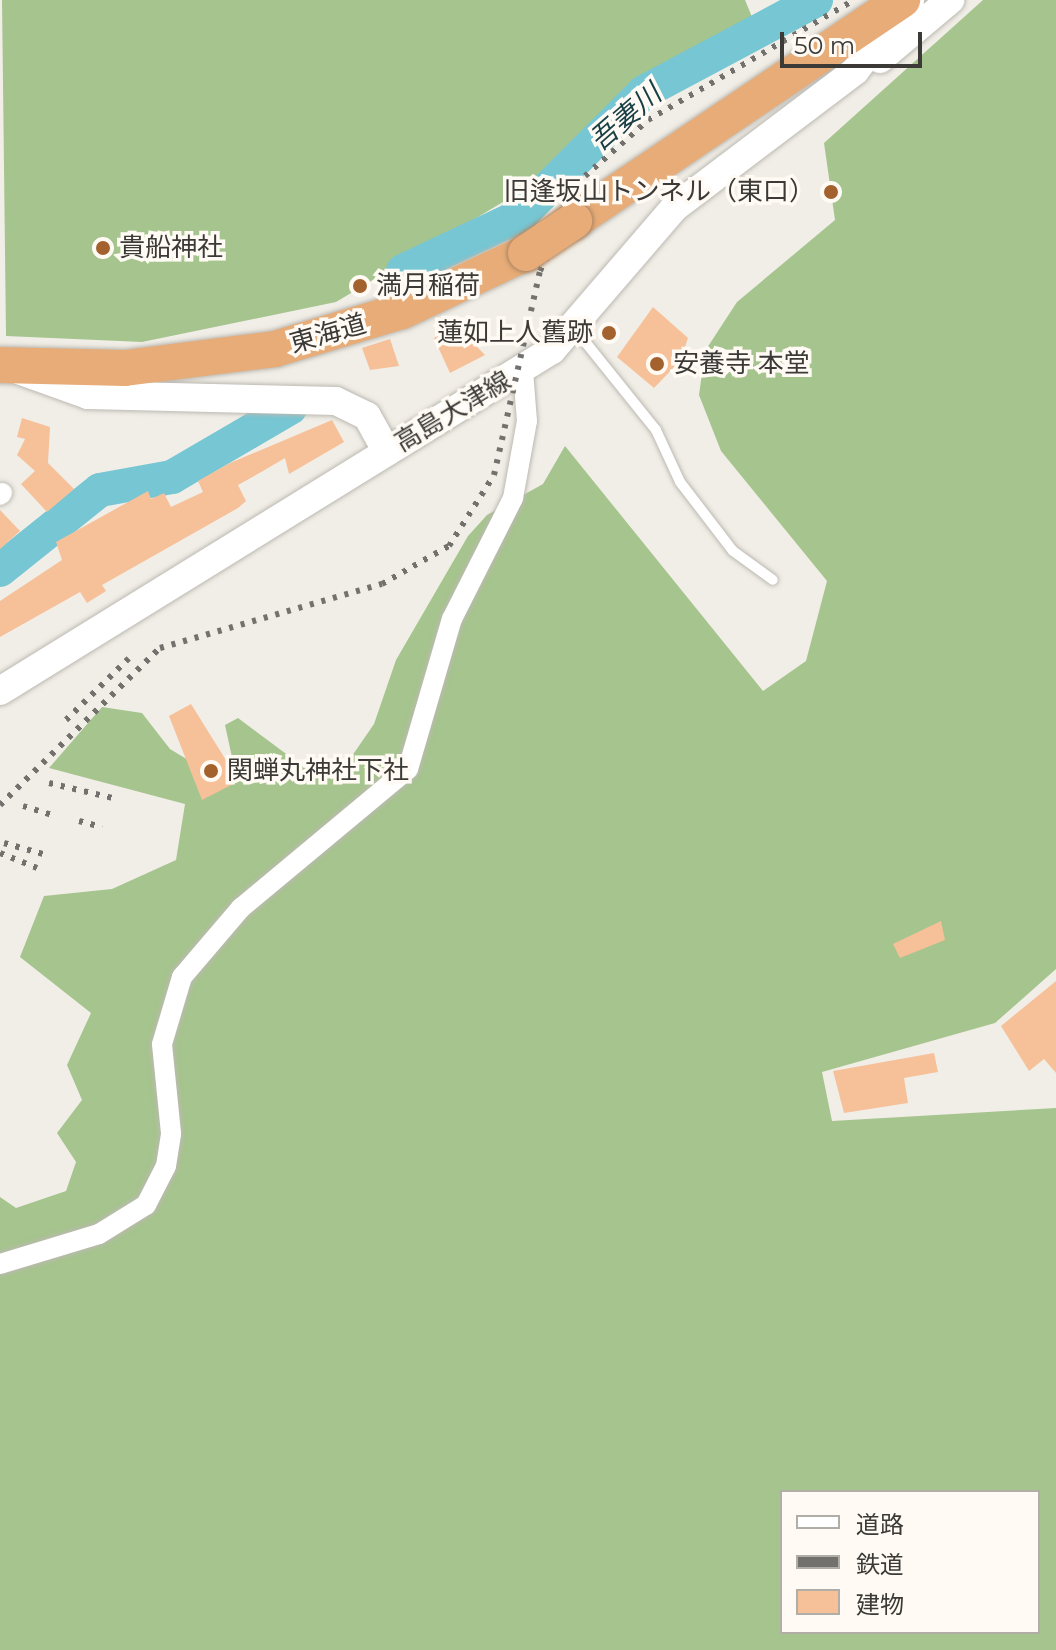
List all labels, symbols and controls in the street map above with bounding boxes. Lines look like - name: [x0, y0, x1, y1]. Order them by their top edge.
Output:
- scale bar: [784, 16, 926, 66]
- text: 50 m: [794, 31, 855, 60]
- water label: 吾妻川: [582, 77, 668, 157]
- place label: 旧逢坂山トンネル（東口）: [503, 176, 815, 208]
- marker: 旧逢坂山トンネル（東口）: [822, 183, 840, 201]
- place label: 貴船神社: [119, 232, 223, 264]
- marker: 貴船神社: [94, 239, 112, 257]
- place label: 満月稲荷: [376, 270, 480, 302]
- marker: 満月稲荷: [351, 277, 369, 295]
- street label: 東海道: [286, 308, 370, 360]
- place label: 蓮如上人舊跡: [437, 317, 593, 349]
- marker: 蓮如上人舊跡: [600, 324, 618, 342]
- place label: 安養寺 本堂: [673, 348, 810, 380]
- marker: 安養寺 本堂: [648, 355, 666, 373]
- street label: 高島大津線: [389, 365, 517, 459]
- place label: 関蝉丸神社下社: [227, 755, 409, 787]
- marker: 関蝉丸神社下社: [202, 762, 220, 780]
- legend: [780, 1490, 1040, 1634]
- text: 道路: [856, 1510, 904, 1539]
- text: 鉄道: [856, 1550, 904, 1579]
- text: 建物: [856, 1590, 904, 1619]

